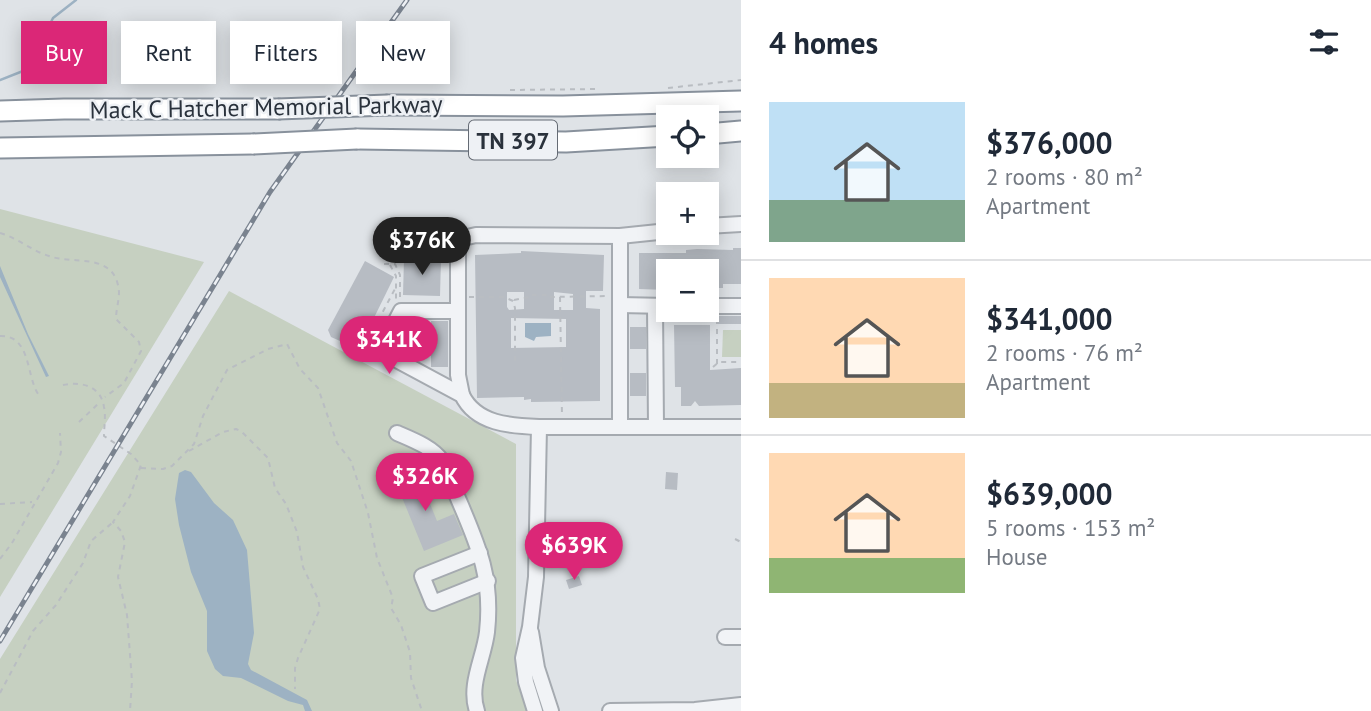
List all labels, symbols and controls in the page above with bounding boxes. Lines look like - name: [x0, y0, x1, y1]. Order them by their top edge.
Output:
- chip: Buy: [21, 21, 107, 84]
- chip: Rent: [121, 21, 216, 84]
- chip: Filters: [230, 21, 342, 84]
- chip: New: [356, 21, 450, 84]
- text: 4 homes: [769, 23, 878, 62]
- icon: filters: [1305, 23, 1343, 61]
- street label: Mack C Hatcher Memorial Parkway: [89, 88, 443, 126]
- map controls: [656, 105, 719, 322]
- button: locate: [656, 105, 719, 168]
- road number: TN 397: [469, 120, 557, 160]
- text: $376,000: [986, 123, 1113, 162]
- icon: home: [825, 130, 909, 214]
- text: 2 rooms · 80 m²: [986, 162, 1143, 191]
- button: +: [656, 182, 719, 245]
- text: Apartment: [986, 191, 1090, 220]
- pin: $376K: [373, 218, 471, 277]
- text: $376K: [389, 225, 455, 254]
- button: −: [656, 259, 719, 322]
- text: $341,000: [986, 299, 1113, 338]
- icon: home: [825, 306, 909, 390]
- pin: $341K: [340, 316, 438, 376]
- text: $341K: [356, 324, 422, 353]
- text: 2 rooms · 76 m²: [986, 338, 1143, 367]
- text: Apartment: [986, 367, 1090, 396]
- pin: $326K: [376, 454, 474, 513]
- text: $326K: [392, 461, 458, 490]
- text: $639,000: [986, 474, 1113, 513]
- icon: home: [825, 481, 909, 565]
- text: 5 rooms · 153 m²: [986, 513, 1155, 542]
- pin: $639K: [525, 522, 623, 582]
- text: $639K: [541, 530, 607, 559]
- text: House: [986, 542, 1048, 571]

